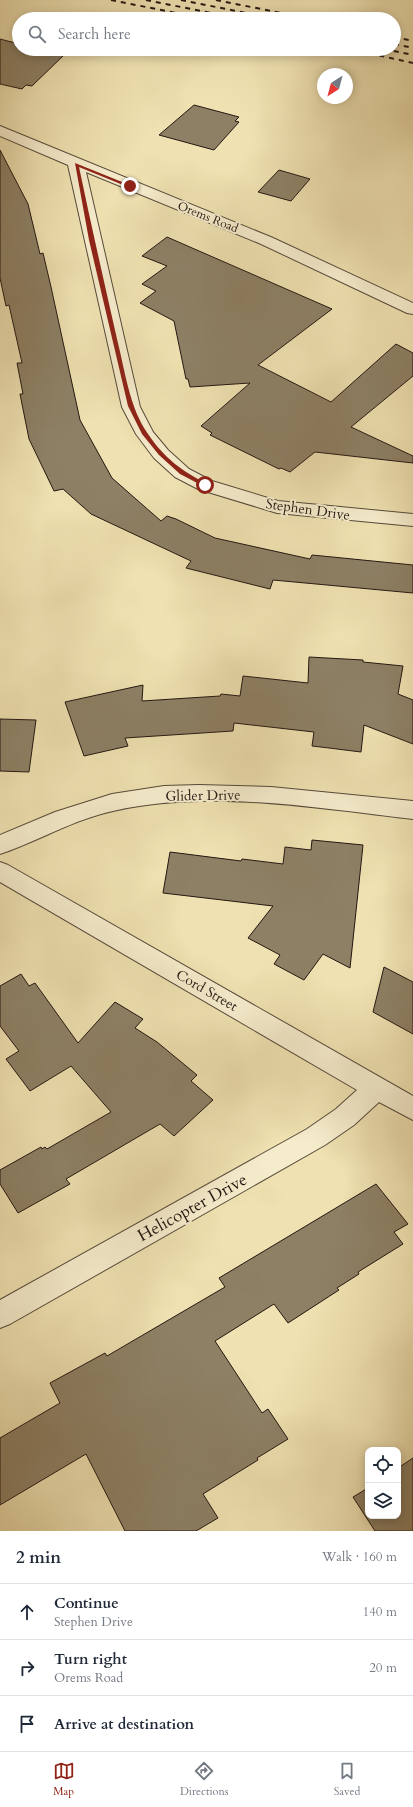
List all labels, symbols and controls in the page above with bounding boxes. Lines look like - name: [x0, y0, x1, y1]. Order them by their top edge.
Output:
- search box: [12, 12, 401, 56]
- icon: search: [26, 23, 48, 45]
- text: Search here: [58, 24, 131, 44]
- north arrow: [317, 68, 353, 104]
- route end: [121, 177, 139, 195]
- street label: Orems Road: [175, 198, 241, 237]
- route start: [196, 476, 214, 494]
- street label: Stephen Drive: [265, 494, 351, 525]
- street label: Glider Drive: [165, 785, 241, 806]
- street label: Cord Street: [172, 965, 242, 1016]
- street label: Helicopter Drive: [133, 1168, 251, 1247]
- map controls: [365, 1447, 401, 1519]
- button: locate: [365, 1447, 401, 1483]
- button: layers: [365, 1483, 401, 1519]
- text: 2 min: [16, 1546, 61, 1569]
- text: Walk · 160 m: [322, 1548, 397, 1566]
- text: Continue: [54, 1593, 119, 1613]
- icon: ahead: [16, 1601, 38, 1623]
- text: 140 m: [363, 1603, 397, 1621]
- text: Stephen Drive: [54, 1613, 133, 1631]
- text: Turn right: [54, 1649, 127, 1669]
- icon: right: [16, 1657, 38, 1679]
- text: 20 m: [369, 1659, 397, 1677]
- text: Orems Road: [54, 1669, 123, 1687]
- icon: arrive: [16, 1713, 38, 1735]
- text: Arrive at destination: [54, 1714, 194, 1734]
- tab: Map: [53, 1760, 75, 1799]
- tab: Directions: [180, 1760, 228, 1799]
- tab: Saved: [334, 1760, 360, 1799]

